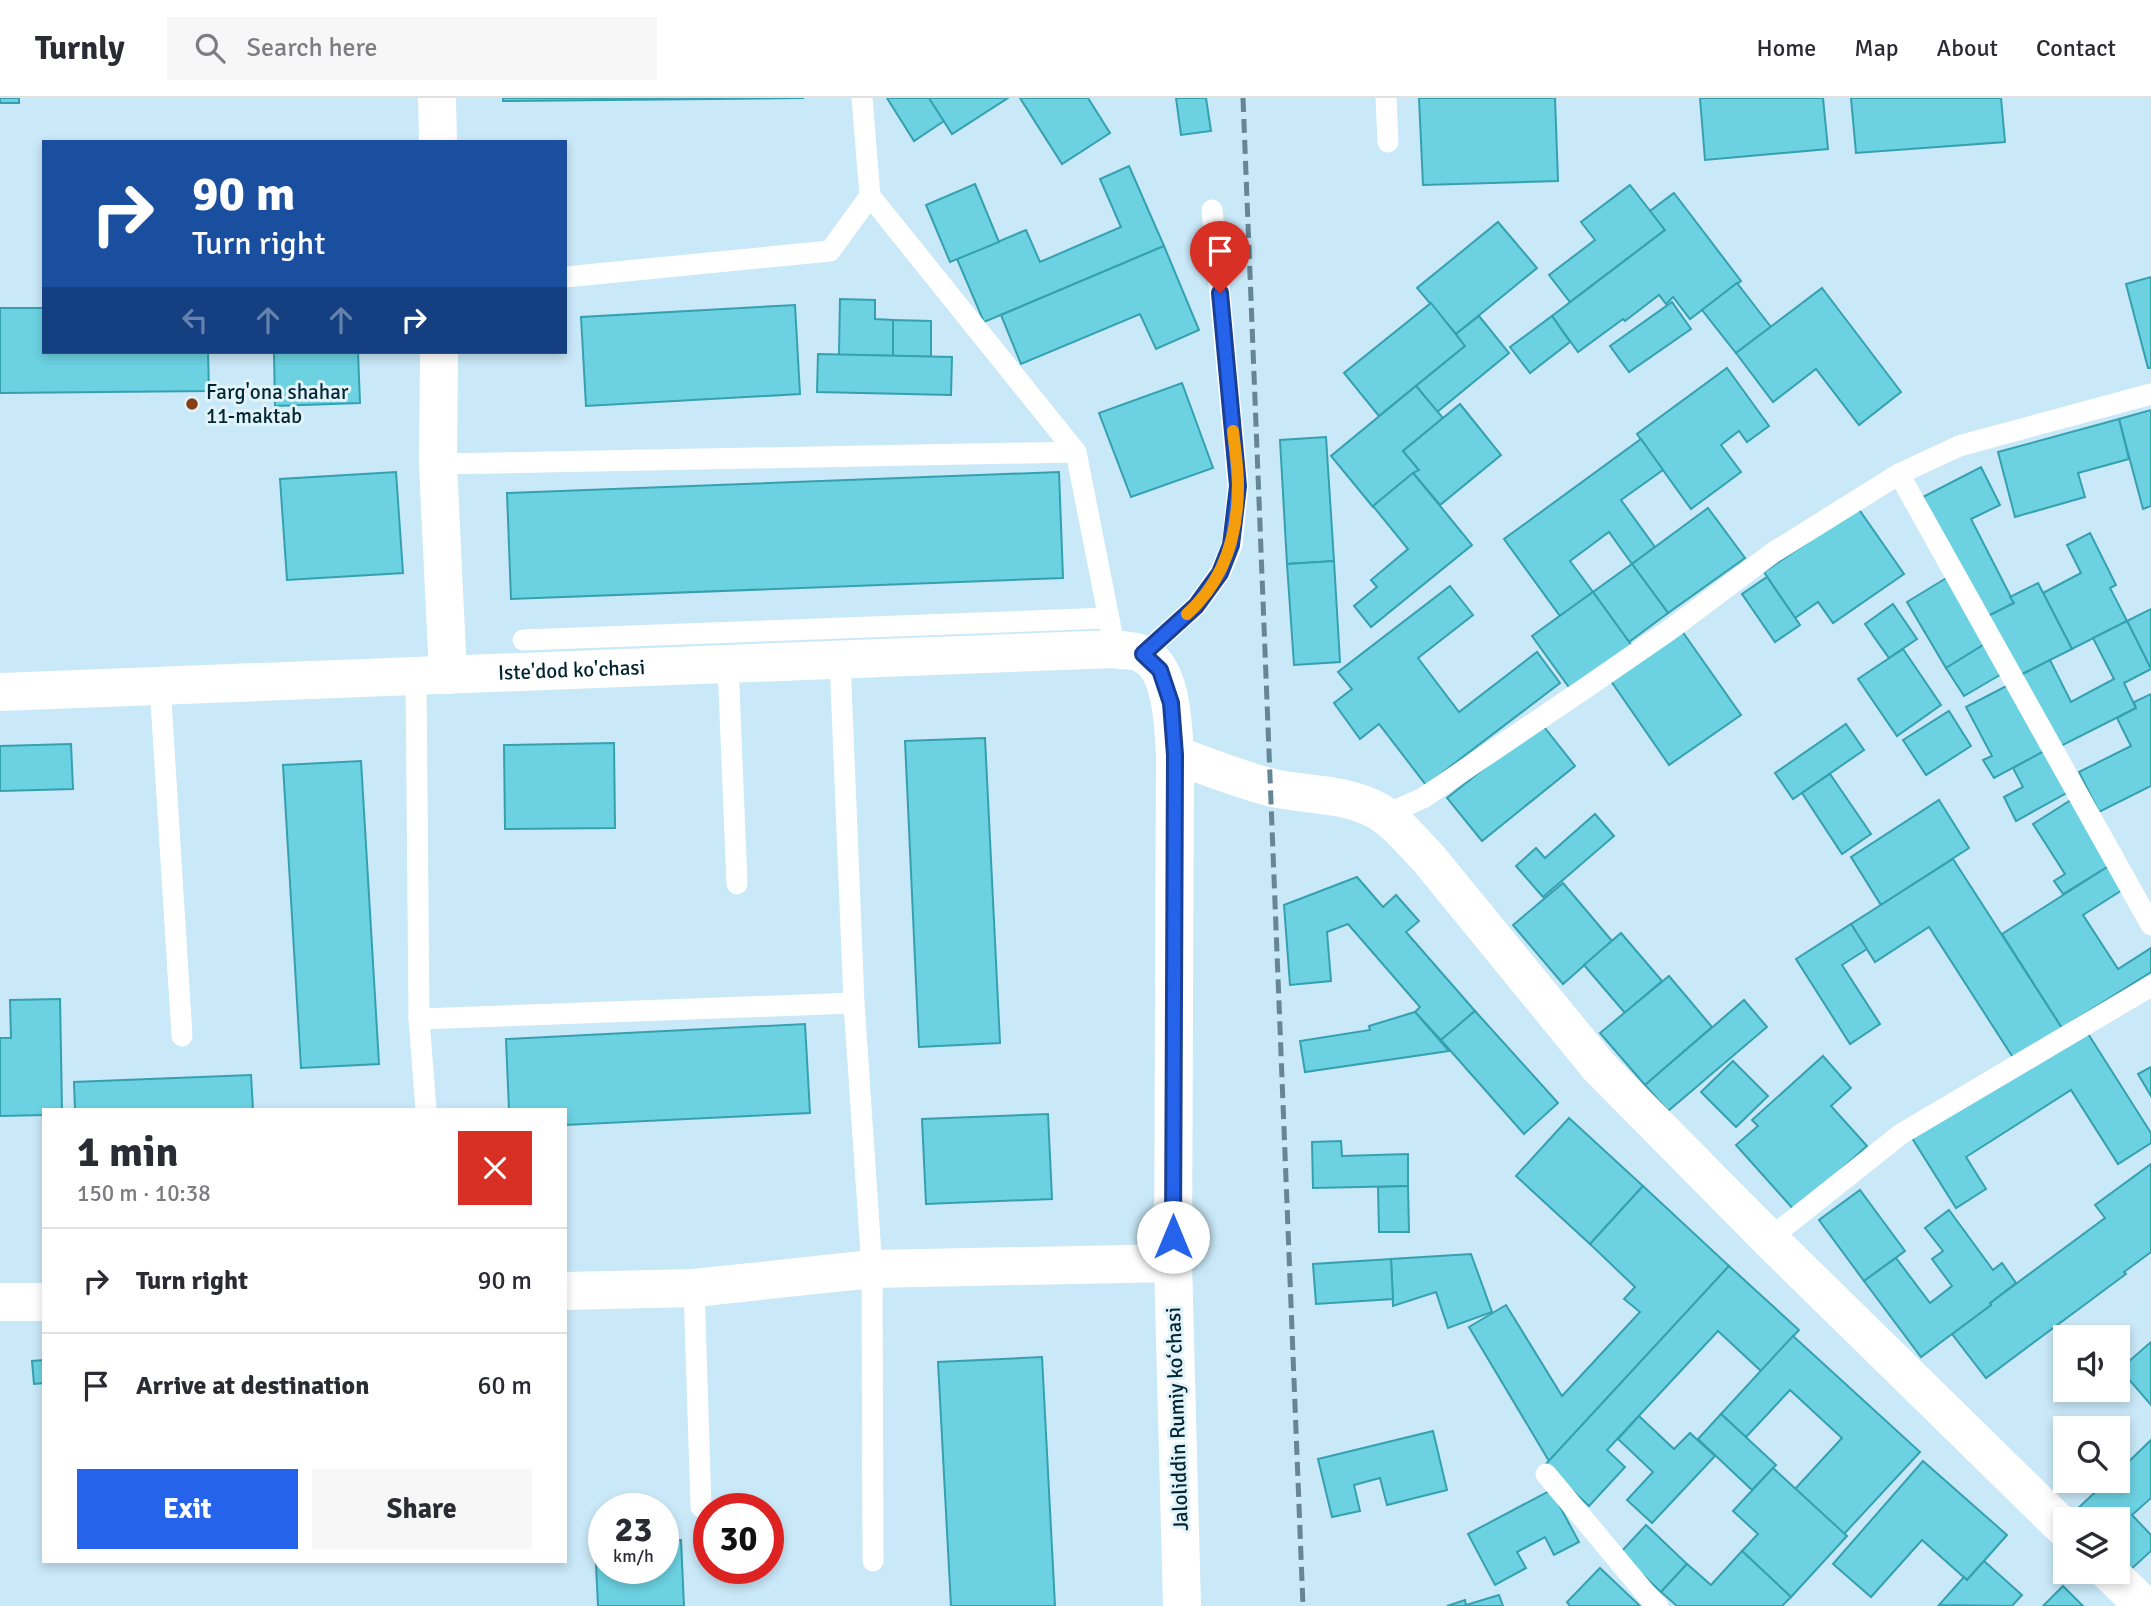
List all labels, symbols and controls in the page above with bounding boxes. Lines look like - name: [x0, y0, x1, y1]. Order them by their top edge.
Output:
- search box: [167, 17, 657, 80]
- text: Turnly: [35, 28, 125, 69]
- icon: search: [191, 29, 229, 67]
- text: Search here: [247, 32, 378, 64]
- text: Home: [1756, 33, 1816, 63]
- text: Map: [1854, 33, 1899, 63]
- text: About: [1937, 33, 1998, 63]
- text: Contact: [2036, 33, 2116, 63]
- text: 90 m: [192, 164, 295, 224]
- icon: right: [77, 168, 168, 259]
- pin: [1190, 221, 1250, 293]
- text: Turn right: [192, 224, 325, 263]
- icon: arrive: [1201, 232, 1239, 270]
- icon: left: [176, 301, 214, 339]
- icon: ahead: [249, 301, 287, 339]
- icon: ahead: [322, 301, 360, 339]
- icon: right: [395, 301, 433, 339]
- place label: Farg'ona shahar 11-maktab: [206, 379, 349, 429]
- marker: Farg'ona shahar 11-maktab: [184, 396, 200, 412]
- street label: Iste'dod ko'chasi: [497, 654, 646, 686]
- text: 1 min: [77, 1127, 178, 1178]
- button: close: [458, 1131, 532, 1205]
- text: 150 m · 10:38: [77, 1179, 211, 1208]
- position arrow: [1136, 1200, 1210, 1274]
- icon: right: [77, 1262, 115, 1300]
- text: Turn right: [136, 1265, 248, 1297]
- text: 90 m: [477, 1265, 532, 1297]
- street label: Jaloliddin Rumiy koʻchasi: [1160, 1307, 1194, 1531]
- map controls: [2053, 1325, 2130, 1584]
- button: sound: [2053, 1325, 2130, 1402]
- icon: arrive: [77, 1367, 115, 1405]
- text: Arrive at destination: [136, 1370, 369, 1402]
- text: 60 m: [477, 1370, 532, 1402]
- button: search: [2053, 1416, 2130, 1493]
- button: Exit: [77, 1469, 298, 1549]
- button: Share: [312, 1469, 532, 1549]
- speed limit sign: 30: [693, 1493, 784, 1584]
- button: layers: [2053, 1507, 2130, 1584]
- text: 23: [615, 1508, 652, 1551]
- text: km/h: [613, 1545, 654, 1567]

